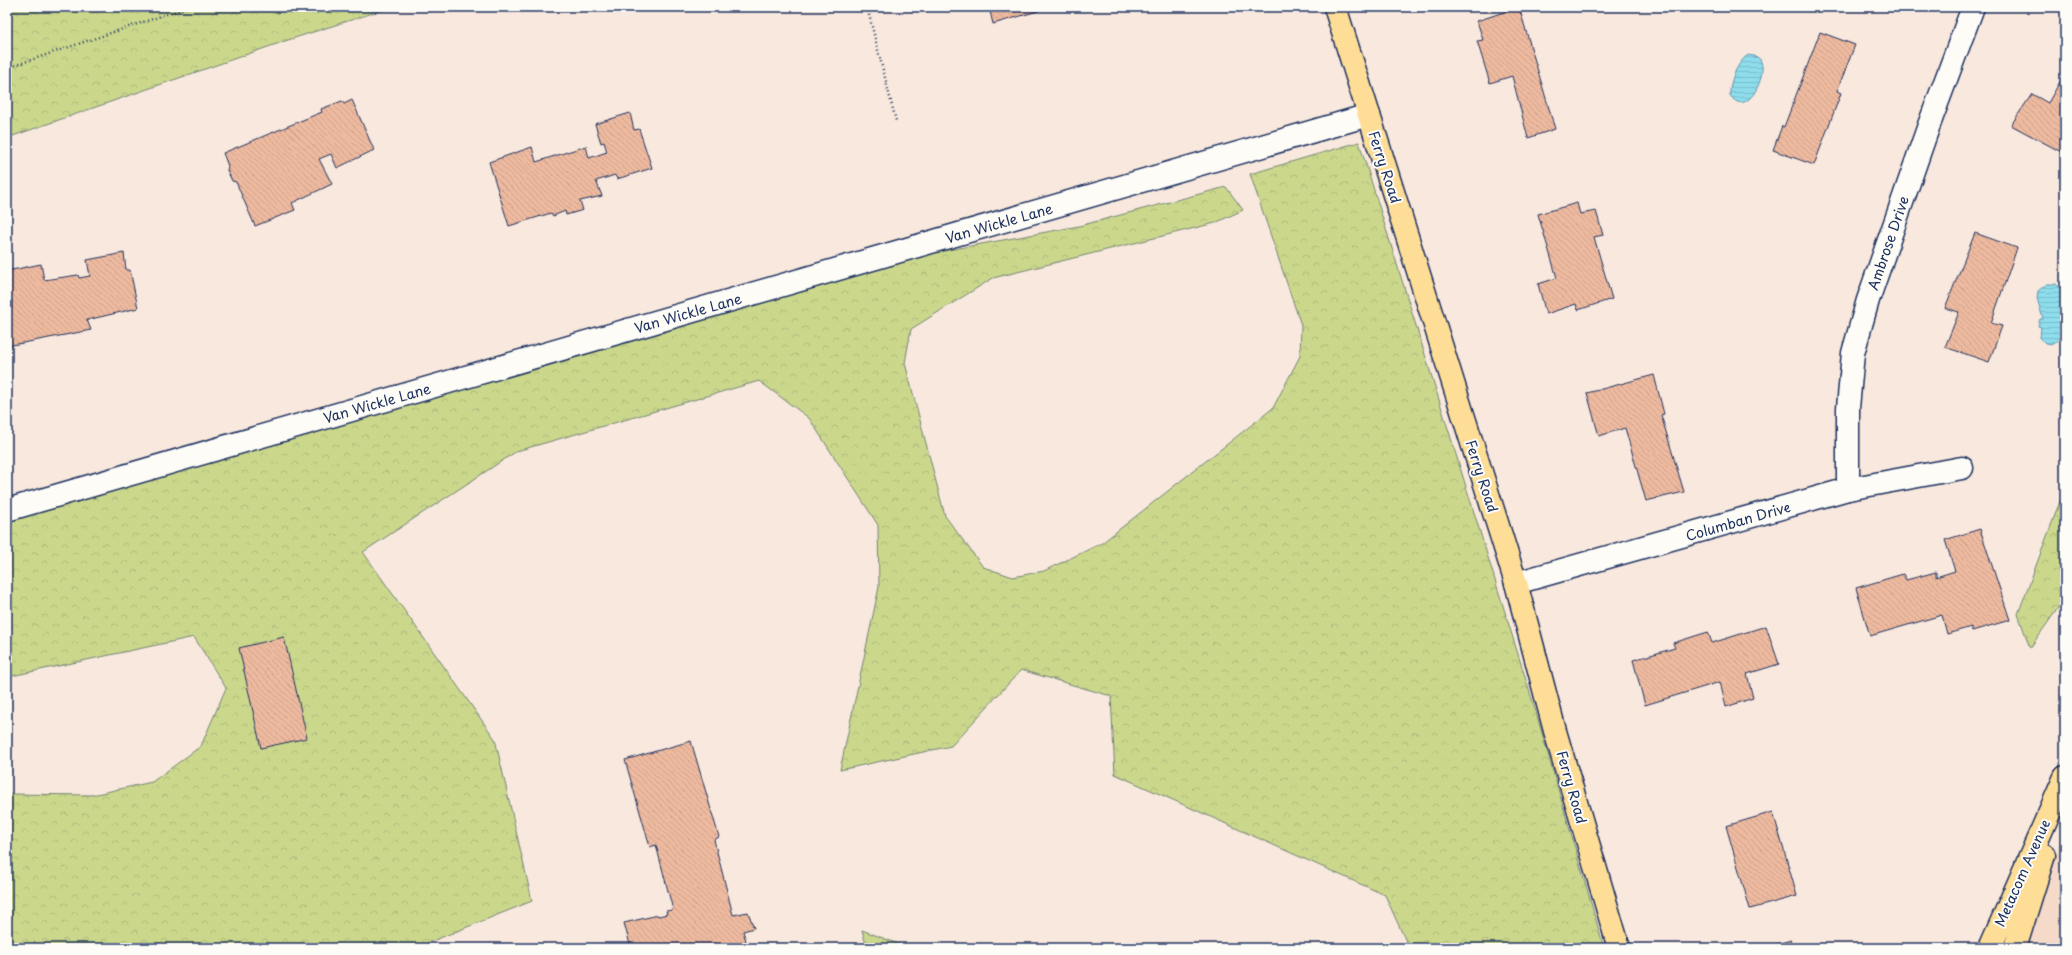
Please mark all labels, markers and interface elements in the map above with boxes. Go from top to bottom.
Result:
street label: Ferry Road [1363,128,1407,206]
street label: Ambrose Drive [1862,193,1914,293]
street label: Van Wickle Lane [943,198,1055,248]
street label: Van Wickle Lane [632,288,744,338]
street label: Van Wickle Lane [321,378,433,428]
street label: Ferry Road [1460,437,1504,515]
street label: Columban Drive [1683,496,1793,546]
street label: Ferry Road [1552,748,1592,826]
street label: Metacom Avenue [1989,816,2055,930]

